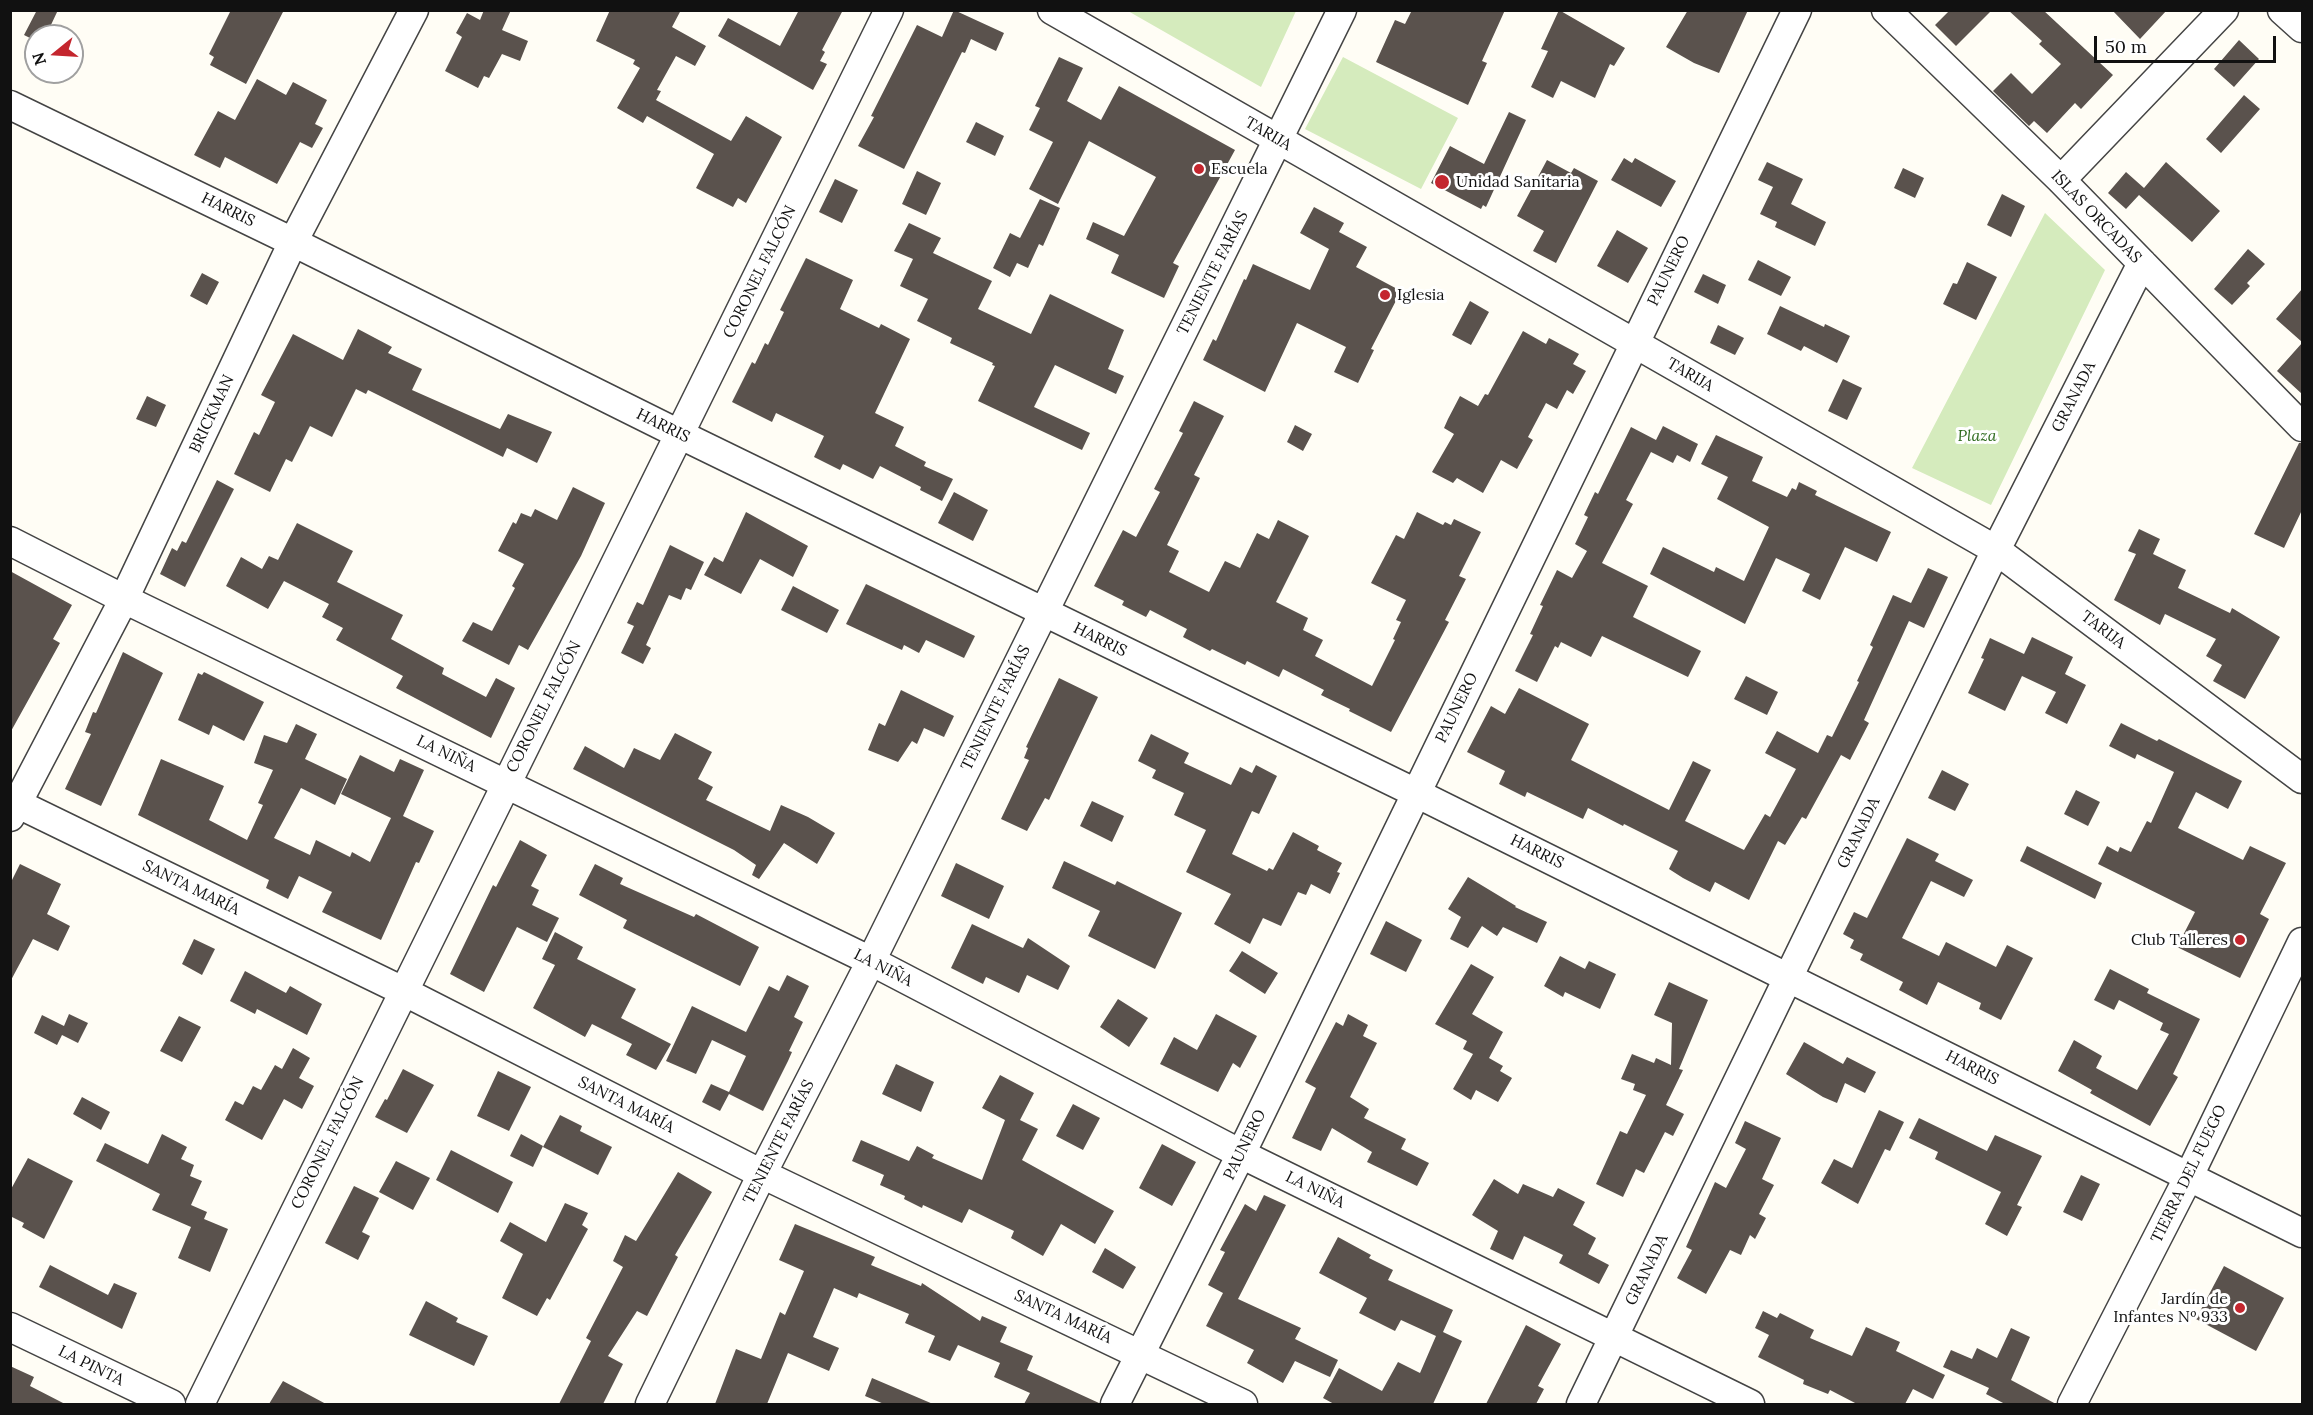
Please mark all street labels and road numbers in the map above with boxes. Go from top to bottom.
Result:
street label: TARIJA [1241,113,1295,155]
street label: ISLAS ORCADAS [2047,167,2145,267]
street label: HARRIS [198,189,258,231]
street label: CORONEL FALCÓN [720,203,800,341]
street label: TENIENTE FARÍAS [1173,208,1253,338]
street label: PAUNERO [1644,233,1694,309]
street label: TARIJA [1663,354,1717,396]
street label: GRANADA [2048,358,2100,436]
street label: BRICKMAN [186,372,238,456]
street label: HARRIS [633,405,693,447]
street label: TARIJA [2077,607,2129,653]
street label: HARRIS [1070,619,1130,661]
street label: CORONEL FALCÓN [503,638,585,776]
street label: TENIENTE FARÍAS [957,642,1035,774]
street label: PAUNERO [1432,670,1482,746]
street label: LA NIÑA [413,731,479,777]
street label: GRANADA [1834,794,1884,872]
street label: HARRIS [1507,831,1567,873]
street label: SANTA MARÍA [139,856,243,920]
street label: LA NIÑA [850,945,916,991]
street label: HARRIS [1942,1047,2002,1089]
street label: SANTA MARÍA [575,1073,677,1137]
street label: CORONEL FALCÓN [288,1074,368,1212]
street label: TENIENTE FARÍAS [739,1077,819,1207]
street label: TIERRA DEL FUEGO [2147,1102,2231,1246]
street label: PAUNERO [1220,1107,1270,1183]
street label: LA NIÑA [1282,1167,1348,1213]
street label: GRANADA [1622,1231,1672,1309]
street label: SANTA MARÍA [1011,1286,1115,1348]
street label: LA PINTA [55,1342,127,1390]

